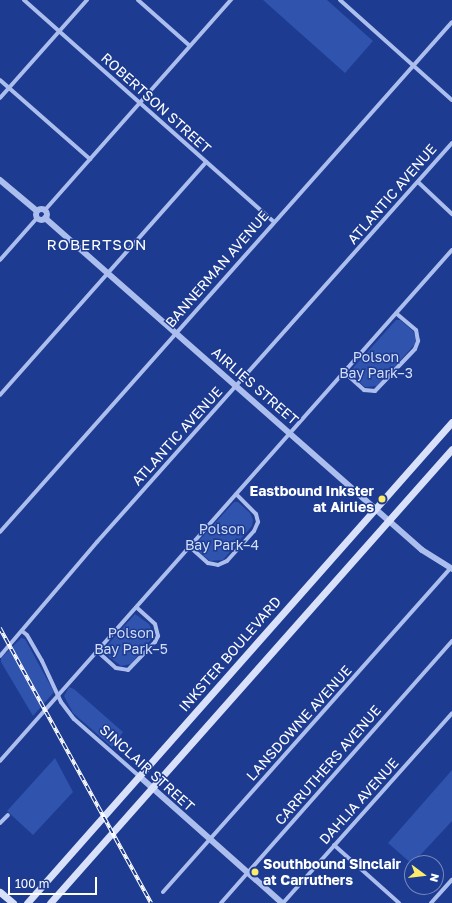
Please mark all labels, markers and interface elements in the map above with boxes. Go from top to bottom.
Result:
street label: ROBERTSON STREET [98,49,214,157]
street label: ATLANTIC AVENUE [344,141,440,247]
street label: BANNERMAN AVENUE [162,207,272,331]
district label: ROBERTSON [47,236,147,254]
street label: AIRLIES STREET [208,344,302,428]
park label: Polson Bay Park–3 [339,349,413,382]
street label: ATLANTIC AVENUE [128,383,226,489]
place label: Eastbound Inkster at Airlies [249,483,374,516]
marker: Eastbound Inkster at Airlies [377,494,387,504]
park label: Polson Bay Park–4 [185,521,259,554]
street label: INKSTER BOULEVARD [175,593,285,715]
park label: Polson Bay Park–5 [94,625,168,658]
street label: LANSDOWNE AVENUE [243,662,355,784]
street label: CARRUTHERS AVENUE [271,702,385,828]
street label: SINCLAIR STREET [96,721,198,815]
street label: DAHLIA AVENUE [316,754,402,848]
north arrow [404,855,444,895]
place label: Southbound Sinclair at Carruthers [263,856,401,888]
marker: Southbound Sinclair at Carruthers [250,867,260,877]
scale bar [10,869,99,895]
text: N [428,872,442,884]
text: 100 m [15,876,49,891]

